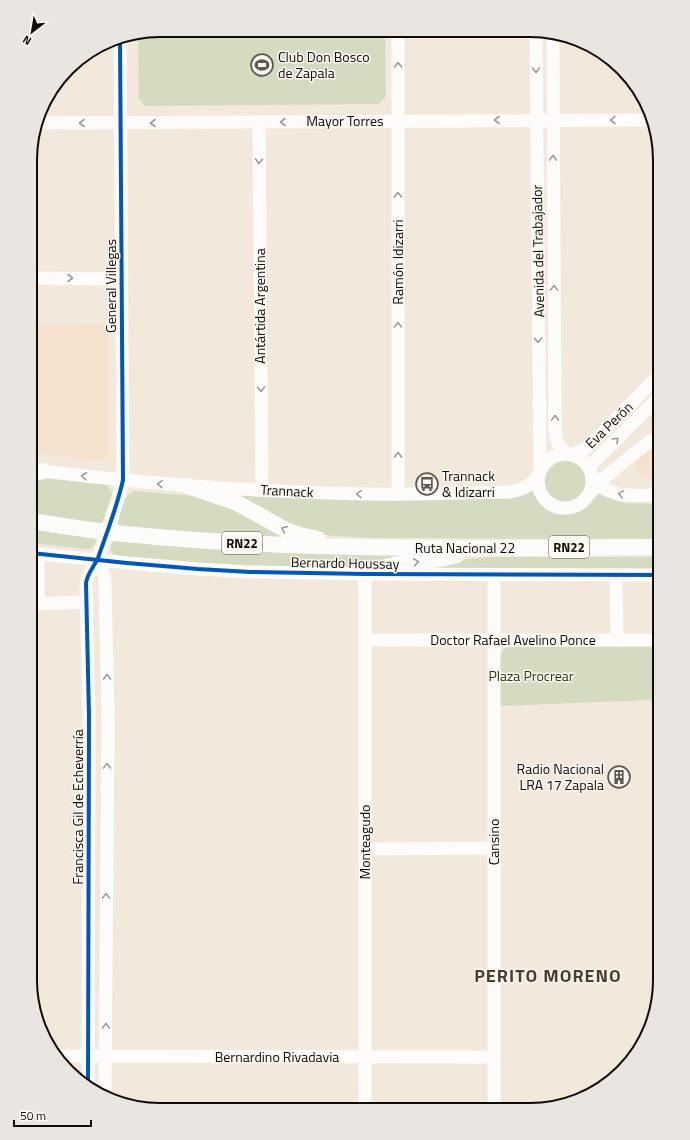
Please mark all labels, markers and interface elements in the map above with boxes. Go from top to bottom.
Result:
north arrow [12,12,52,52]
text: N [19,32,34,49]
place label: Club Don Bosco de Zapala [278,46,370,83]
sports icon: Club Don Bosco de Zapala [249,52,275,78]
one-way arrow [394,62,402,68]
one-way arrow [532,67,540,73]
street label: Mayor Torres [306,110,384,131]
one-way arrow [494,116,500,124]
one-way arrow [610,116,616,124]
one-way arrow [280,118,286,126]
one-way arrow [79,119,85,127]
one-way arrow [150,119,156,127]
one-way arrow [549,155,557,161]
one-way arrow [255,158,263,164]
street label: Avenida del Trabajador [526,184,549,318]
one-way arrow [394,192,402,198]
street label: Ramón Idizarri [387,219,408,305]
street label: General Villegas [100,239,121,333]
street label: Antártida Argentina [249,248,270,364]
one-way arrow [67,274,73,282]
one-way arrow [550,285,558,291]
one-way arrow [394,322,402,328]
one-way arrow [534,337,543,343]
one-way arrow [257,386,265,392]
street label: Eva Perón [580,397,637,453]
one-way arrow [551,415,559,421]
one-way arrow [612,437,619,445]
one-way arrow [394,452,402,458]
place label: Trannack & Idizarri [442,465,495,502]
bus stop icon: Trannack & Idizarri [414,471,440,497]
one-way arrow [81,472,87,481]
street label: Trannack [260,479,314,502]
one-way arrow [157,480,163,489]
one-way arrow [356,490,362,498]
one-way arrow [618,490,624,499]
one-way arrow [281,525,288,533]
road number: RN22 [222,532,262,554]
road number: RN22 [549,536,589,558]
street label: Ruta Nacional 22 [415,537,515,558]
street label: Bernardo Houssay [291,551,400,574]
one-way arrow [413,558,419,567]
street label: Doctor Rafael Avelino Ponce [430,629,596,650]
park label: Plaza Procrear [488,665,574,686]
one-way arrow [103,674,111,680]
street label: Francisca Gil de Echeverría [67,729,88,885]
place label: Radio Nacional LRA 17 Zapala [517,758,604,795]
one-way arrow [103,763,111,769]
building icon: Radio Nacional LRA 17 Zapala [606,764,632,790]
street label: Monteagudo [354,805,375,879]
street label: Cansino [483,819,504,865]
one-way arrow [102,893,110,899]
district label: PERITO MORENO [474,962,622,989]
one-way arrow [101,1023,110,1029]
street label: Bernardino Rivadavia [215,1046,339,1067]
scale bar [14,1102,91,1128]
text: 50 m [20,1106,46,1125]

